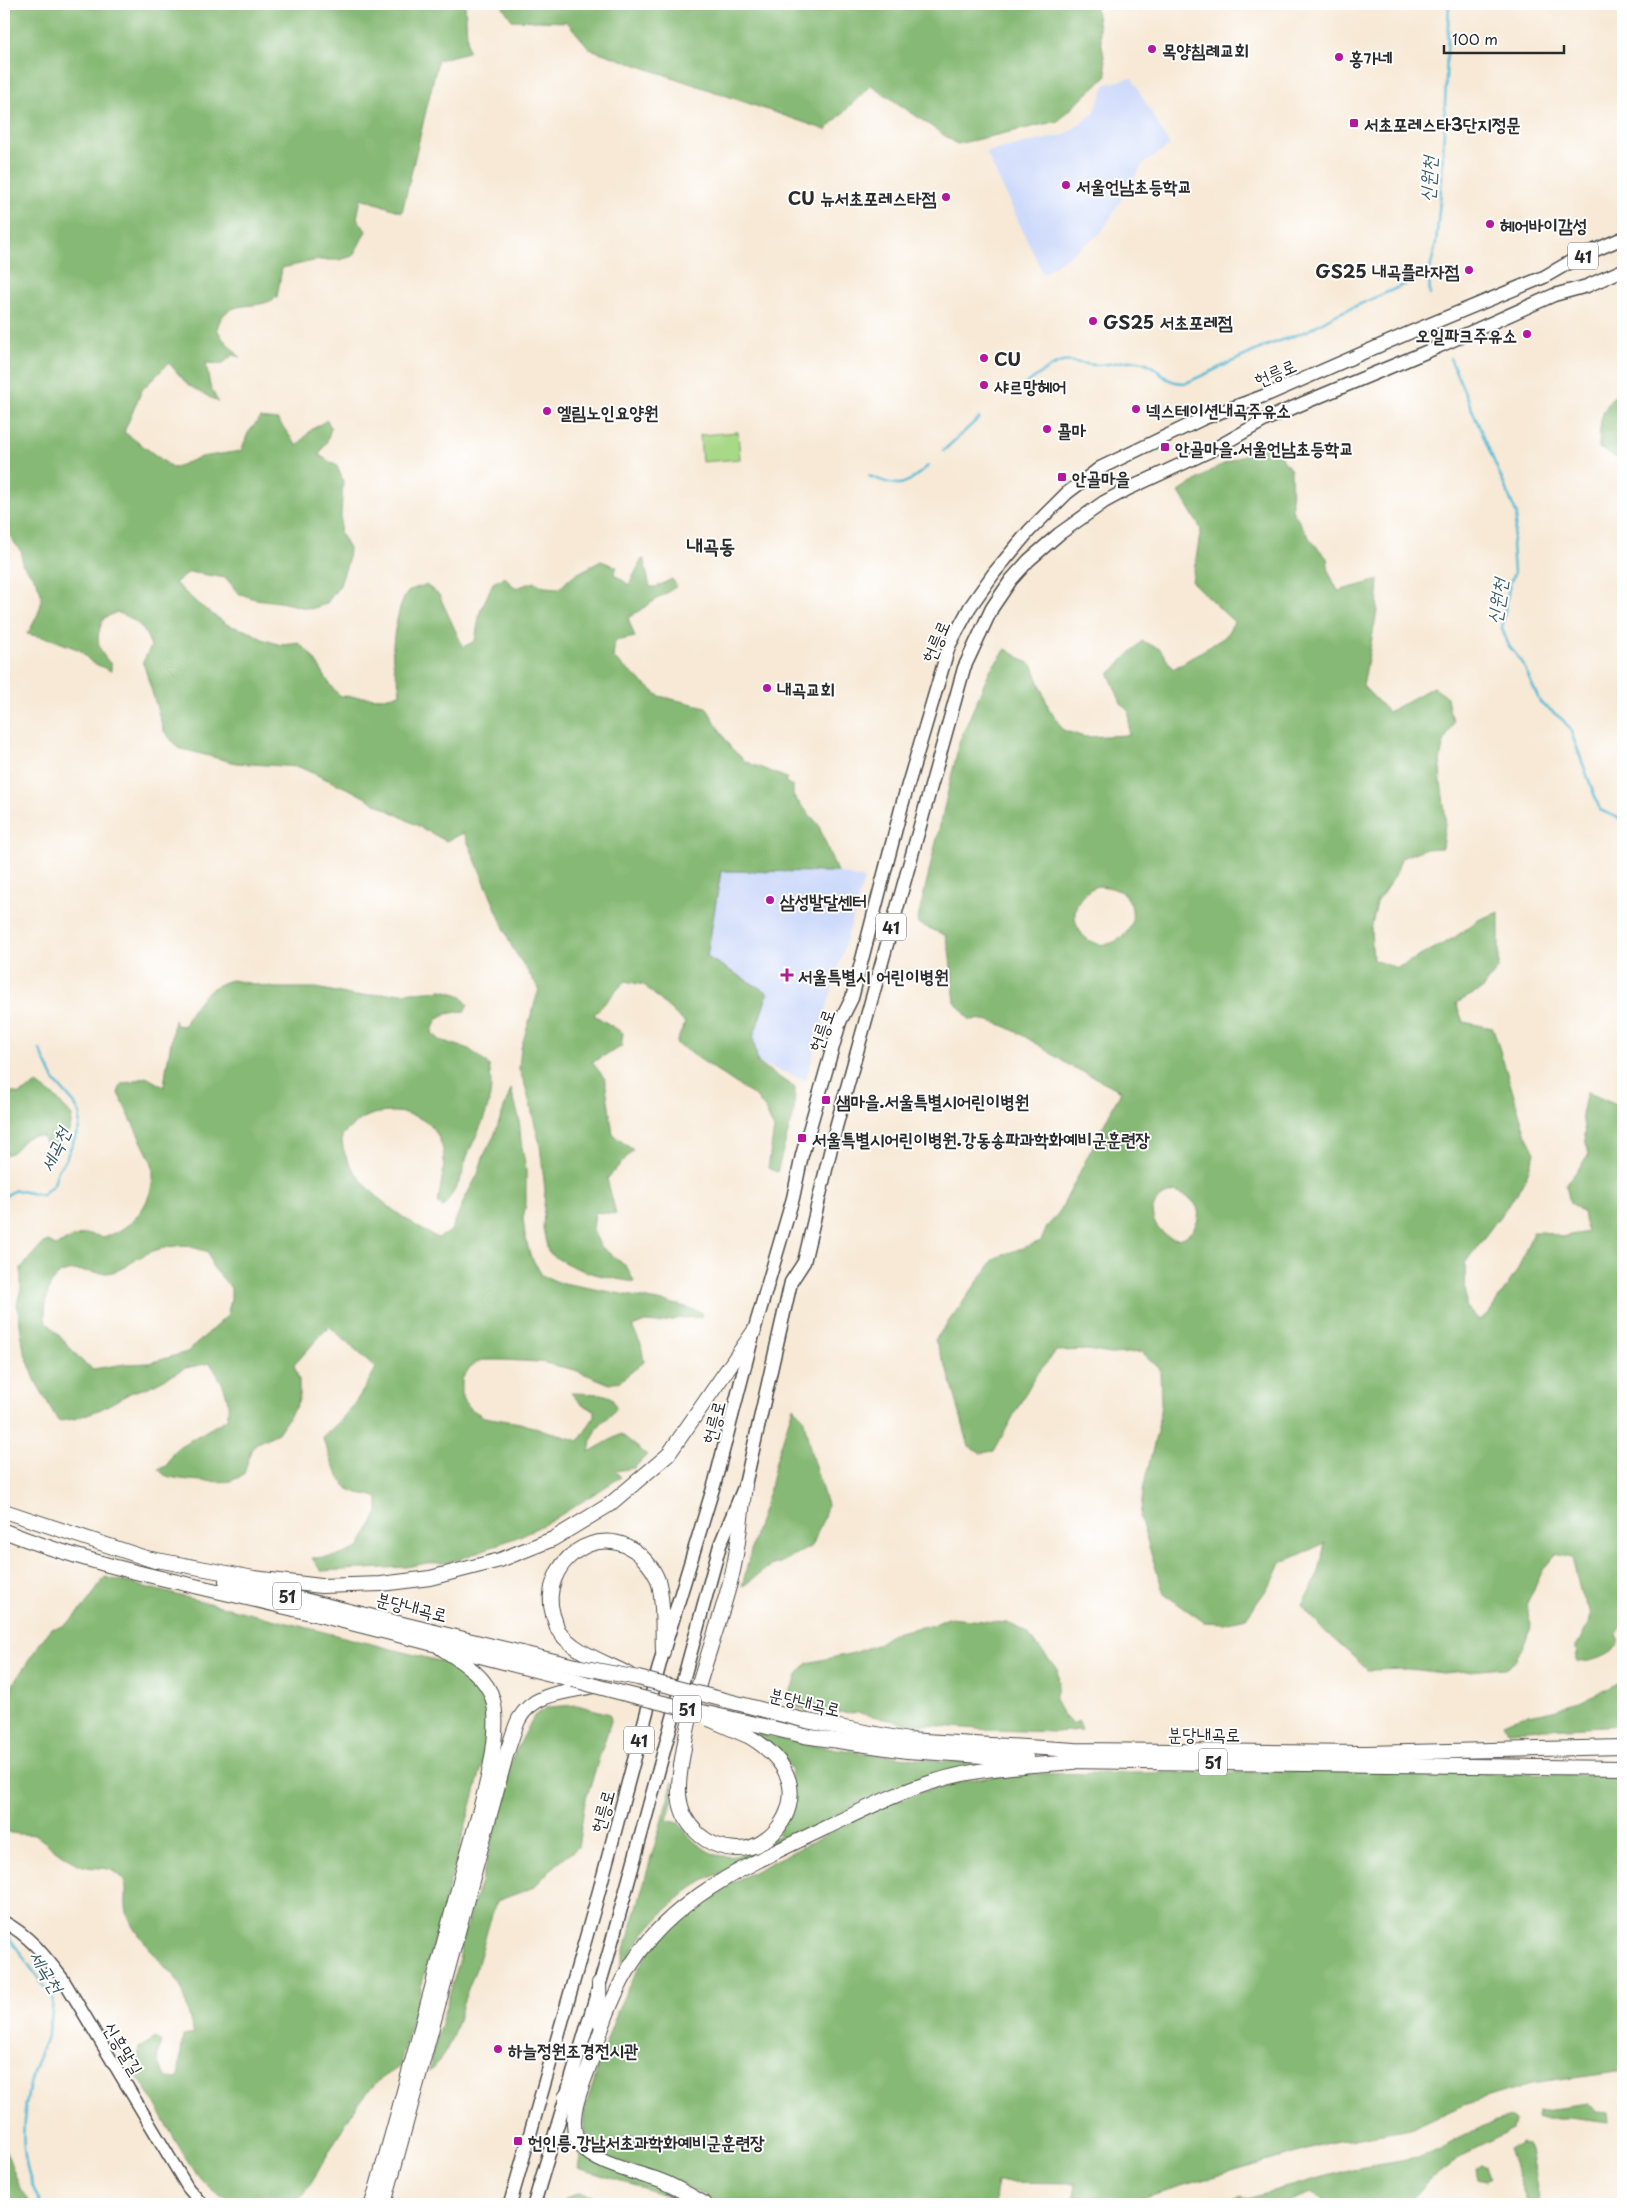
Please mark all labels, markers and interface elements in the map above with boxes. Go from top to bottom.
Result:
scale bar [1444,22,1564,54]
text: 100 m [1452,27,1498,50]
place label: 목양침례교회 [1162,36,1249,63]
marker: 목양침례교회 [1146,43,1158,55]
place label: 홍가네 [1349,44,1392,71]
marker: 홍가네 [1333,51,1345,63]
place label: 서초포레스타3단지정문 [1364,110,1521,137]
marker: 서초포레스타3단지정문 [1348,117,1360,129]
water label: 신원천 [1411,153,1443,203]
place label: 서울언남초등학교 [1076,172,1192,199]
marker: 서울언남초등학교 [1060,179,1072,191]
place label: CU 뉴서초포레스타점 [788,184,937,211]
marker: CU 뉴서초포레스타점 [940,191,952,203]
place label: 헤어바이감성 [1500,211,1587,238]
marker: 헤어바이감성 [1484,218,1496,230]
road number: 41 [1568,242,1598,270]
place label: GS25 내곡플라자점 [1315,257,1460,284]
marker: GS25 내곡플라자점 [1463,264,1475,276]
place label: GS25 서초포레점 [1103,308,1233,335]
marker: GS25 서초포레점 [1087,315,1099,327]
place label: 오일파크주유소 [1416,321,1517,348]
marker: 오일파크주유소 [1521,328,1533,340]
place label: CU [994,345,1021,372]
street label: 헌릉로 [1250,351,1300,393]
marker: CU [978,352,990,364]
place label: 샤르망헤어 [994,372,1066,399]
marker: 샤르망헤어 [978,379,990,391]
place label: 넥스테이션내곡주유소 [1146,396,1291,423]
place label: 엘림노인요양원 [557,398,658,425]
marker: 넥스테이션내곡주유소 [1130,403,1142,415]
marker: 엘림노인요양원 [541,405,553,417]
place label: 콜마 [1057,416,1086,443]
marker: 콜마 [1041,423,1053,435]
place label: 안골마을.서울언남초등학교 [1175,434,1354,461]
marker: 안골마을.서울언남초등학교 [1159,441,1171,453]
place label: 안골마을 [1072,464,1130,491]
marker: 안골마을 [1056,471,1068,483]
district label: 내곡동 [687,530,735,560]
water label: 신원천 [1479,574,1514,626]
street label: 헌릉로 [914,616,956,666]
place label: 내곡교회 [777,675,835,702]
marker: 내곡교회 [761,682,773,694]
place label: 삼성발달센터 [780,887,867,914]
marker: 삼성발달센터 [764,894,776,906]
road number: 41 [876,914,906,940]
place label: 서울특별시 어린이병원 [798,962,949,989]
marker: 서울특별시 어린이병원 [780,968,794,982]
street label: 헌릉로 [801,1005,841,1055]
place label: 샘마을.서울특별시어린이병원 [835,1087,1029,1114]
marker: 샘마을.서울특별시어린이병원 [820,1094,832,1106]
water label: 세곡천 [32,1121,77,1176]
place label: 서울특별시어린이병원.강동송파과학화예비군훈련장 [812,1125,1151,1152]
marker: 서울특별시어린이병원.강동송파과학화예비군훈련장 [796,1132,808,1144]
street label: 헌릉로 [695,1398,731,1446]
road number: 51 [273,1582,301,1610]
street label: 분당내곡로 [374,1584,450,1628]
street label: 분당내곡로 [767,1680,843,1722]
road number: 51 [673,1696,701,1722]
street label: 분당내곡로 [1168,1720,1240,1747]
road number: 41 [624,1726,654,1754]
road number: 51 [1199,1748,1227,1775]
street label: 헌릉로 [583,1787,621,1835]
water label: 세곡천 [23,1944,72,1999]
street label: 신흥말길 [98,2016,151,2080]
place label: 하늘정원조경전시관 [508,2036,639,2063]
marker: 하늘정원조경전시관 [492,2043,504,2055]
place label: 헌인릉.강남서초과학화예비군훈련장 [528,2128,765,2155]
marker: 헌인릉.강남서초과학화예비군훈련장 [512,2135,524,2147]

